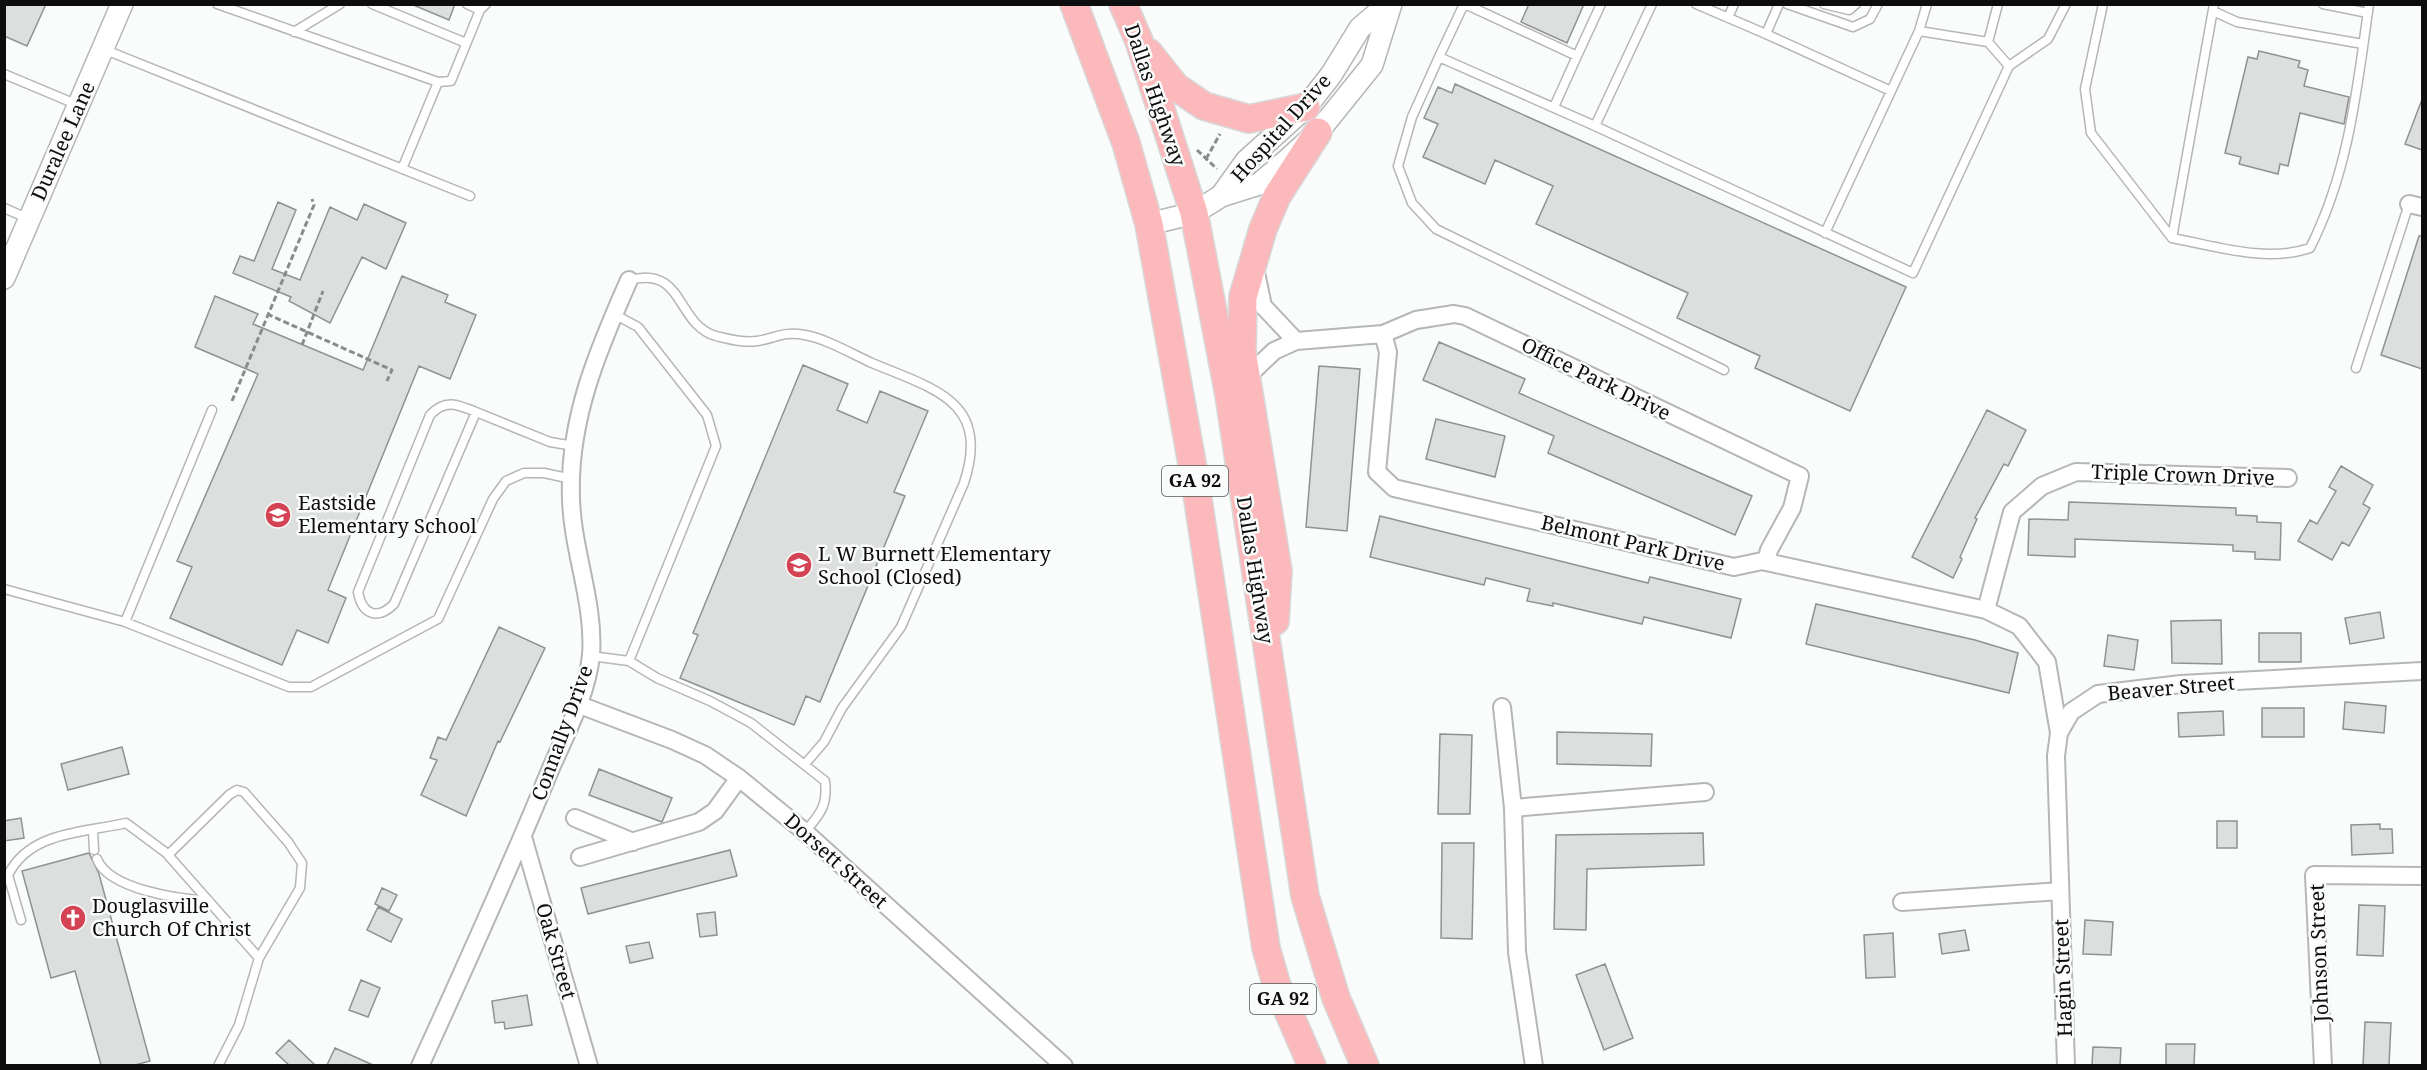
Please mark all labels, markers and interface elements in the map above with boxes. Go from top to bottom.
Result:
street label: Dallas Highway [1118,20,1193,170]
street label: Hospital Drive [1225,68,1337,188]
street label: Duralee Lane [24,77,101,205]
street label: Office Park Drive [1517,331,1675,426]
street label: Triple Crown Drive [2091,458,2275,491]
road number: GA 92 [1162,466,1228,496]
place label: Eastside Elementary School [298,489,477,539]
street label: Dallas Highway [1231,494,1281,646]
school or university icon: Eastside Elementary School [263,500,293,530]
street label: Belmont Park Drive [1539,508,1728,577]
place label: L W Burnett Elementary School (Closed) [818,540,1051,590]
school or university icon: L W Burnett Elementary School (Closed) [784,550,814,580]
street label: Connally Drive [524,661,599,804]
street label: Beaver Street [2106,668,2236,707]
street label: Dorsett Street [779,807,894,914]
street label: Johnson Street [2303,883,2334,1024]
place label: Douglasville Church Of Christ [92,892,251,942]
street label: Oak Street [530,900,583,1002]
church icon: Douglasville Church Of Christ [58,903,88,933]
street label: Hagin Street [2047,918,2078,1038]
road number: GA 92 [1250,984,1316,1014]

